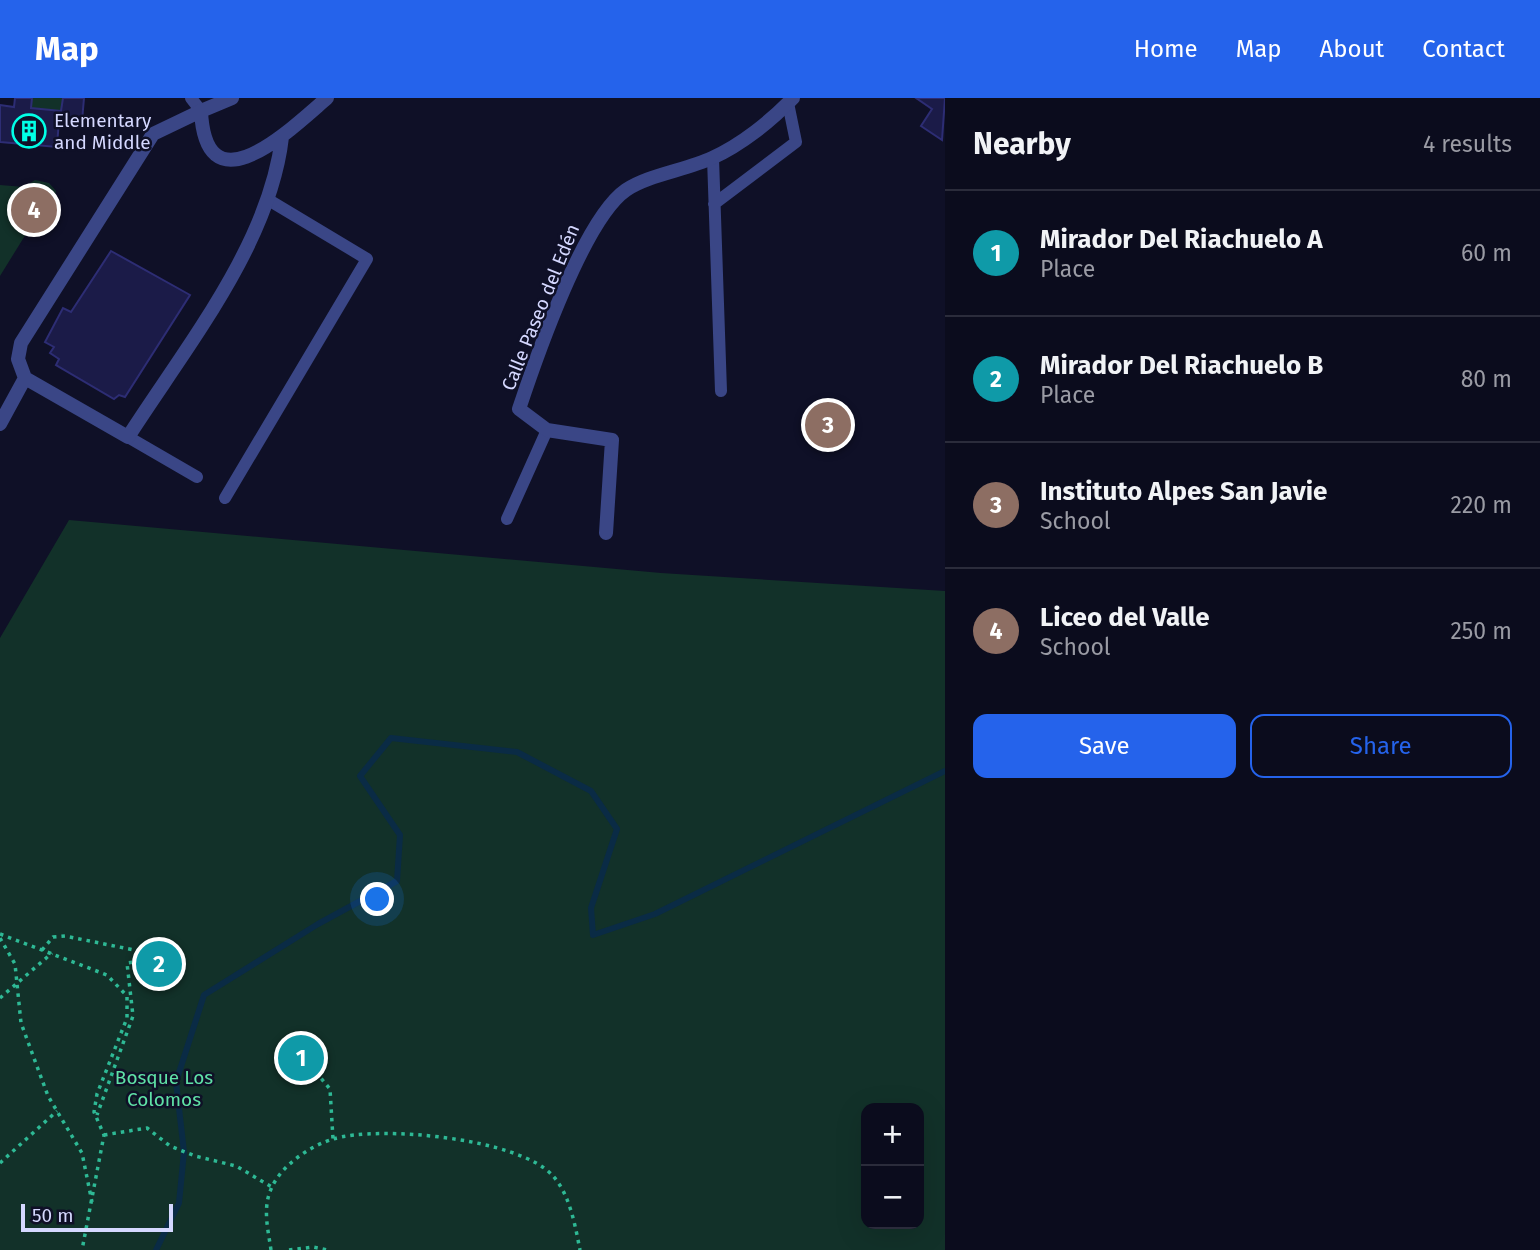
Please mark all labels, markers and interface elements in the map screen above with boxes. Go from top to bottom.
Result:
text: Map [35,29,99,69]
text: Home [1134,35,1198,63]
text: Map [1236,35,1282,63]
text: About [1320,35,1384,63]
text: Contact [1422,35,1505,63]
place label: Elementary and Middle [54,109,152,154]
building icon: Elementary and Middle [10,112,48,150]
text: Nearby [973,126,1071,162]
text: 4 results [1423,130,1512,158]
pin: 4 [11,184,57,236]
street label: Calle Paseo del Edén [497,221,584,394]
text: Mirador Del Riachuelo A [1040,224,1323,255]
text: 1 [991,239,1001,267]
text: 60 m [1461,239,1512,267]
text: Place [1040,255,1095,283]
text: Mirador Del Riachuelo B [1040,350,1323,381]
text: 2 [990,365,1002,393]
text: 80 m [1461,365,1512,393]
text: Place [1040,381,1095,409]
pin: 3 [805,399,851,451]
text: Instituto Alpes San Javie [1040,476,1327,507]
text: 3 [990,491,1002,519]
text: 220 m [1451,491,1512,519]
text: School [1040,507,1111,535]
text: Liceo del Valle [1040,602,1210,633]
text: 4 [990,617,1003,645]
text: 250 m [1450,617,1512,645]
text: School [1040,633,1111,661]
button: Save [973,714,1236,778]
button: Share [1250,714,1512,778]
your location [360,882,394,916]
pin: 2 [136,938,182,990]
pin: 1 [278,1032,324,1084]
park label: Bosque Los Colomos [115,1066,213,1111]
map controls [861,1103,924,1229]
button: + [861,1103,924,1166]
button: − [861,1166,924,1229]
scale bar [21,1201,173,1233]
text: 50 m [32,1204,73,1227]

